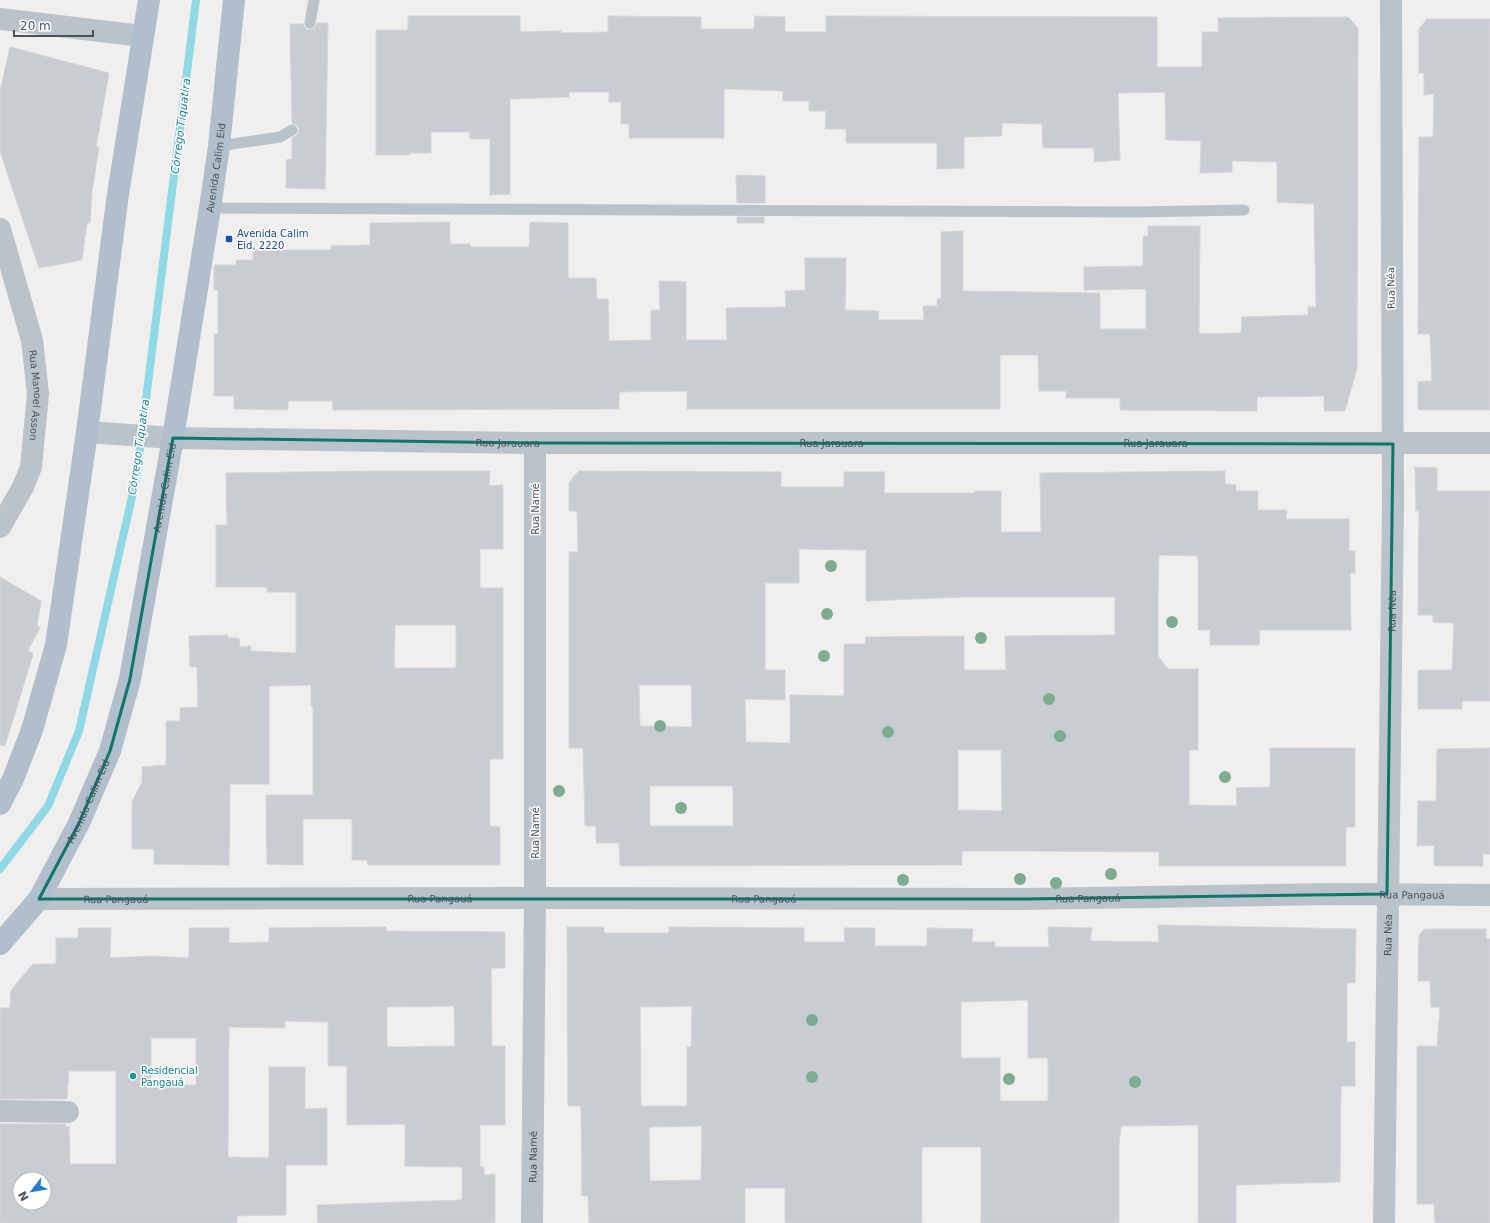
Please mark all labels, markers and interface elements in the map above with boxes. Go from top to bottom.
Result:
scale bar [14,12,93,38]
text: 20 m [20,19,51,33]
water label: Córrego Tiquatira [169,77,193,175]
street label: Avenida Calim Eid [204,122,227,213]
place label: Avenida Calim Eid, 2220 [237,228,309,251]
marker: Avenida Calim Eid, 2220 [224,234,234,244]
street label: Rua Néa [1385,267,1397,309]
street label: Rua Manoel Asson [28,349,44,441]
water label: Córrego Tiquatira [126,398,152,496]
street label: Rua Jarauara [476,437,540,449]
street label: Rua Jarauara [800,438,864,449]
street label: Rua Jarauara [1124,438,1188,449]
street label: Avenida Calim Eid [151,442,177,533]
street label: Rua Namé [530,483,541,535]
street label: Rua Néa [1386,590,1397,632]
street label: Avenida Calim Eid [64,758,111,845]
street label: Rua Namé [530,807,541,859]
street label: Rua Pangauá [1379,889,1445,900]
street label: Rua Pangauá [1055,892,1121,904]
street label: Rua Pangauá [83,893,149,904]
street label: Rua Pangauá [407,893,473,904]
street label: Rua Pangauá [731,893,797,904]
street label: Rua Néa [1382,914,1393,956]
place label: Residencial Pangauá [141,1065,198,1088]
marker: Residencial Pangauá [128,1071,138,1081]
street label: Rua Namé [527,1131,538,1183]
north arrow [12,1171,52,1211]
text: N [16,1189,32,1203]

